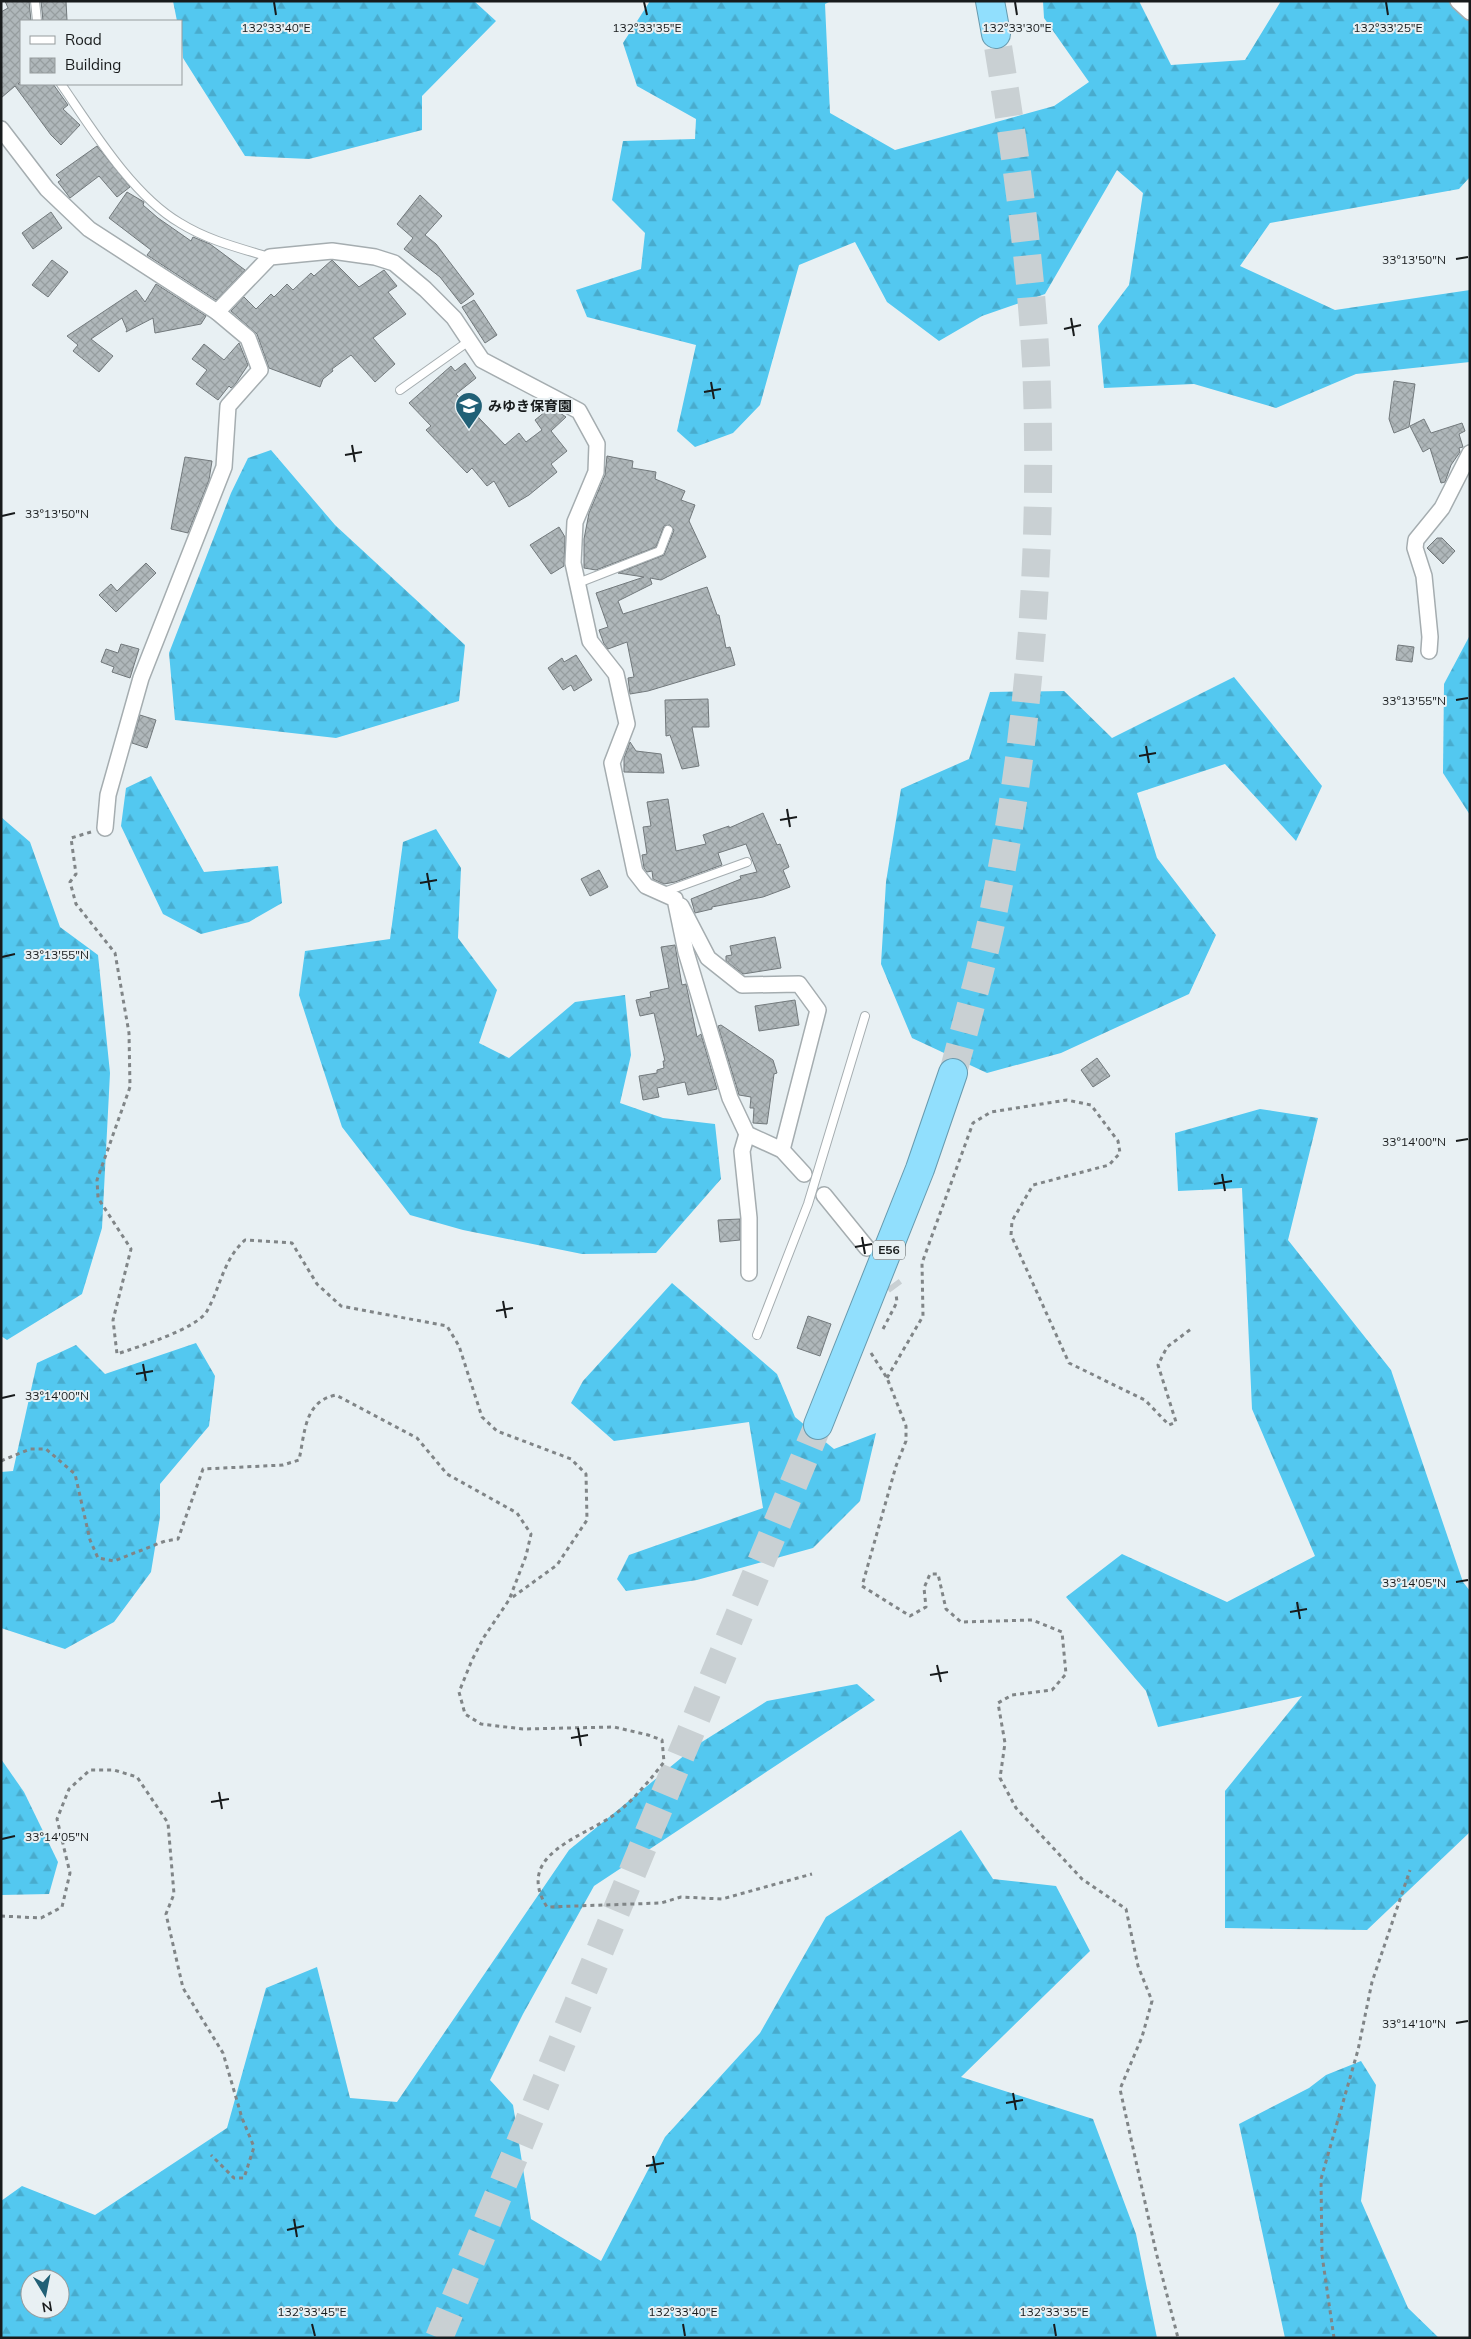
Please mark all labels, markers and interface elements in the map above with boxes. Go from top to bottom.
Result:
legend [20,20,182,85]
text: 132°33'40"E [241,20,311,35]
text: 132°33'35"E [612,20,682,35]
text: 132°33'30"E [982,20,1052,35]
text: 132°33'25"E [1353,20,1423,35]
text: Road [65,30,102,49]
text: Building [65,55,121,74]
text: 33°13'50"N [1382,252,1446,267]
school or university icon: みゆき保育園 [454,391,484,430]
place label: みゆき保育園 [488,397,572,415]
text: 33°13'50"N [25,506,89,521]
text: 33°13'55"N [1382,693,1446,708]
text: 33°13'55"N [25,947,89,962]
text: 33°14'00"N [1382,1134,1446,1149]
road number: E56 [873,1240,905,1260]
text: 33°14'00"N [25,1388,89,1403]
text: 33°14'05"N [1382,1575,1446,1590]
text: 33°14'05"N [25,1829,89,1844]
text: 33°14'10"N [1382,2016,1446,2031]
north arrow [20,2269,70,2319]
text: N [40,2297,54,2317]
text: 132°33'45"E [277,2304,347,2319]
text: 132°33'40"E [648,2304,718,2319]
text: 132°33'35"E [1019,2304,1089,2319]

